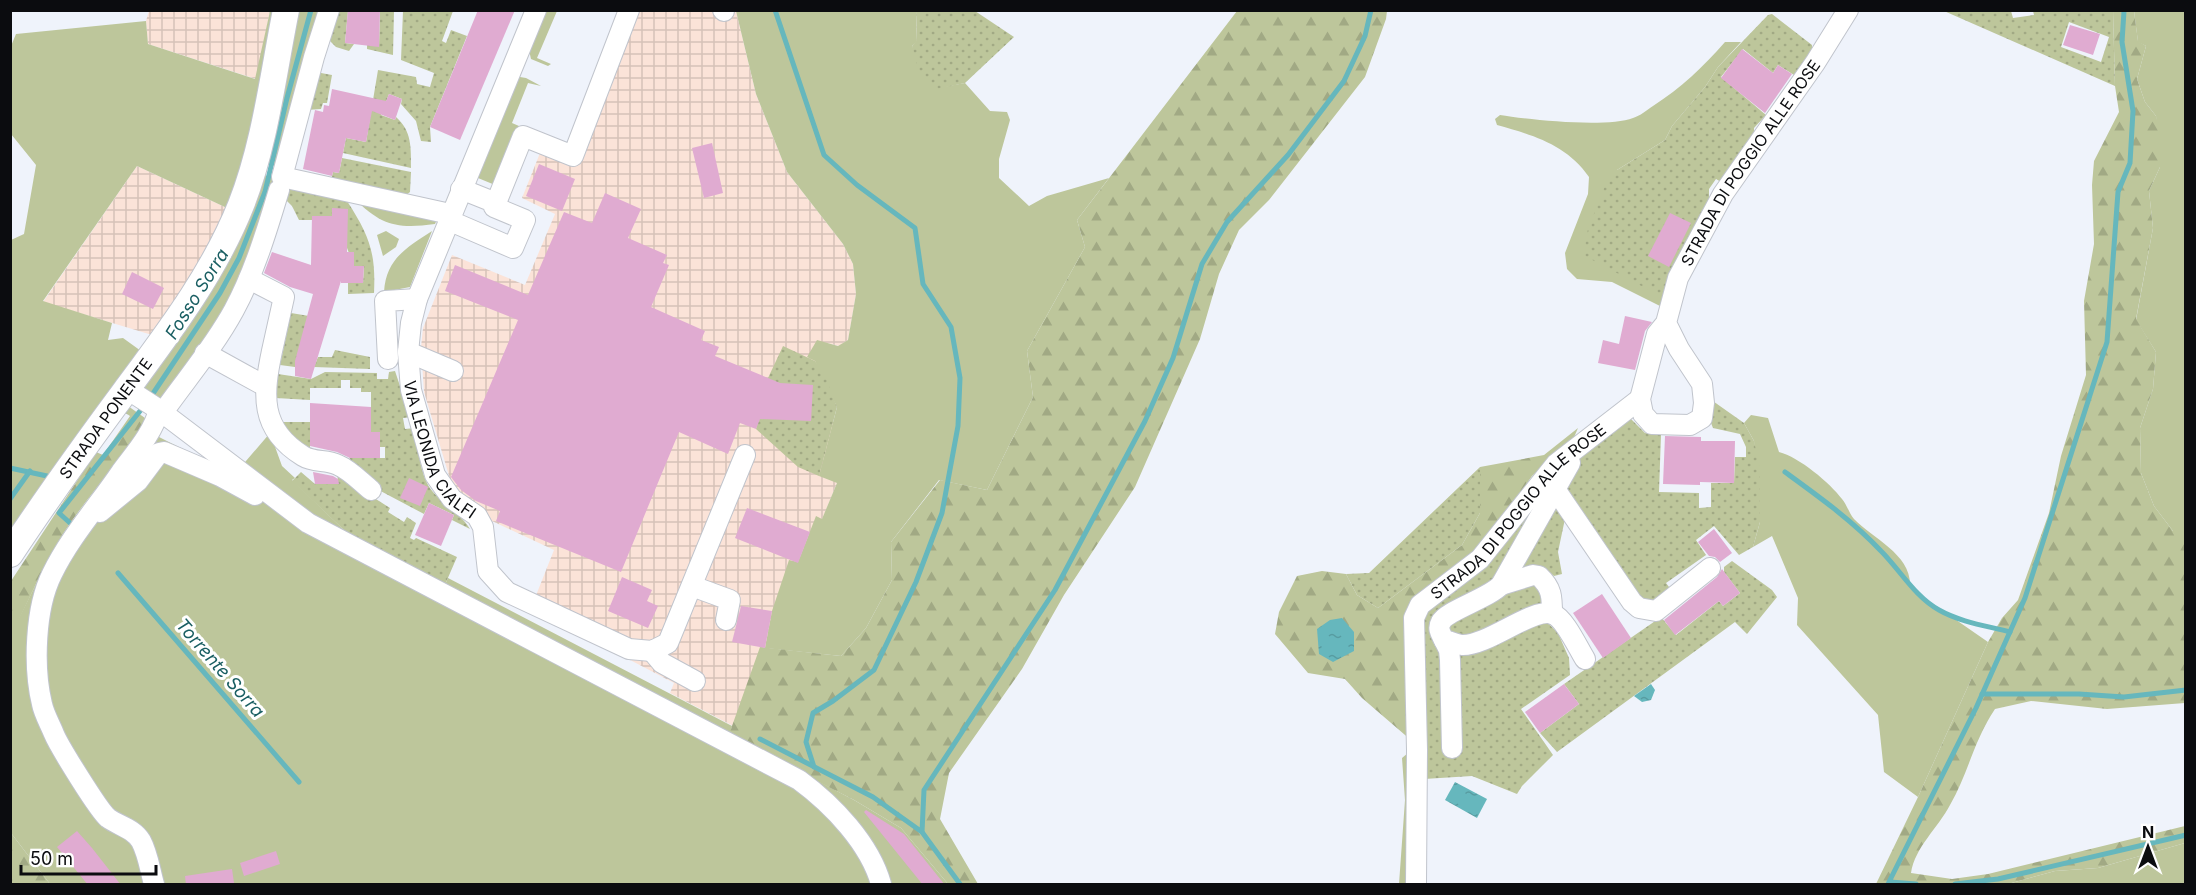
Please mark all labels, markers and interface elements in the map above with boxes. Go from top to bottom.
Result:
street label: STRADA DI POGGIO ALLE ROSE [1676,56,1824,269]
water label: Fosso Sorra [161,245,233,343]
street label: STRADA PONENTE [55,354,156,483]
street label: VIA LEONIDA CIALFI [400,379,480,522]
street label: STRADA DI POGGIO ALLE ROSE [1426,419,1610,603]
water label: Torrente Sorra [172,614,269,721]
north arrow [2118,817,2178,877]
text: N [2142,822,2154,842]
scale bar [21,838,156,876]
text: 50 m [30,848,73,869]

